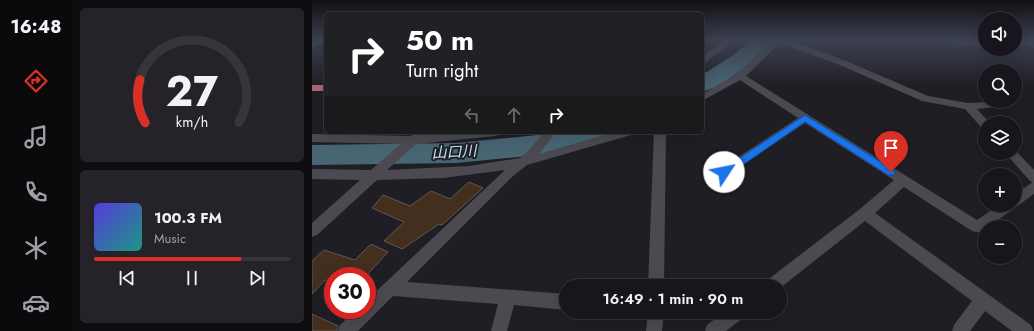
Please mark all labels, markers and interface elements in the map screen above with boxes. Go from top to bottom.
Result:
map controls [978,12,1022,264]
button: sound [978,12,1022,56]
text: 16:48 [11,14,61,40]
text: 50 m [406,20,474,61]
icon: right [340,28,392,80]
text: Turn right [406,58,478,84]
text: 27 [166,61,218,122]
button: search [978,64,1022,108]
icon: directions [22,67,50,95]
icon: left [461,104,483,126]
icon: ahead [503,104,525,126]
icon: right [545,104,567,126]
text: km/h [176,111,208,131]
button: layers [978,116,1022,160]
icon: music [22,123,50,151]
pin [874,131,908,172]
icon: arrive [880,137,902,159]
water label: 山口川 [431,140,479,164]
position arrow [703,151,745,193]
button: + [978,168,1022,212]
icon: phone [22,178,50,206]
text: 100.3 FM [154,207,222,229]
button: − [978,220,1022,264]
text: Music [154,229,186,248]
icon: climate [22,234,50,262]
icon: previous [116,267,138,289]
icon: pause [181,267,203,289]
icon: next [246,267,268,289]
speed limit sign: 30 [324,267,376,319]
text: 16:49 · 1 min · 90 m [603,288,743,310]
icon: car [22,289,50,317]

